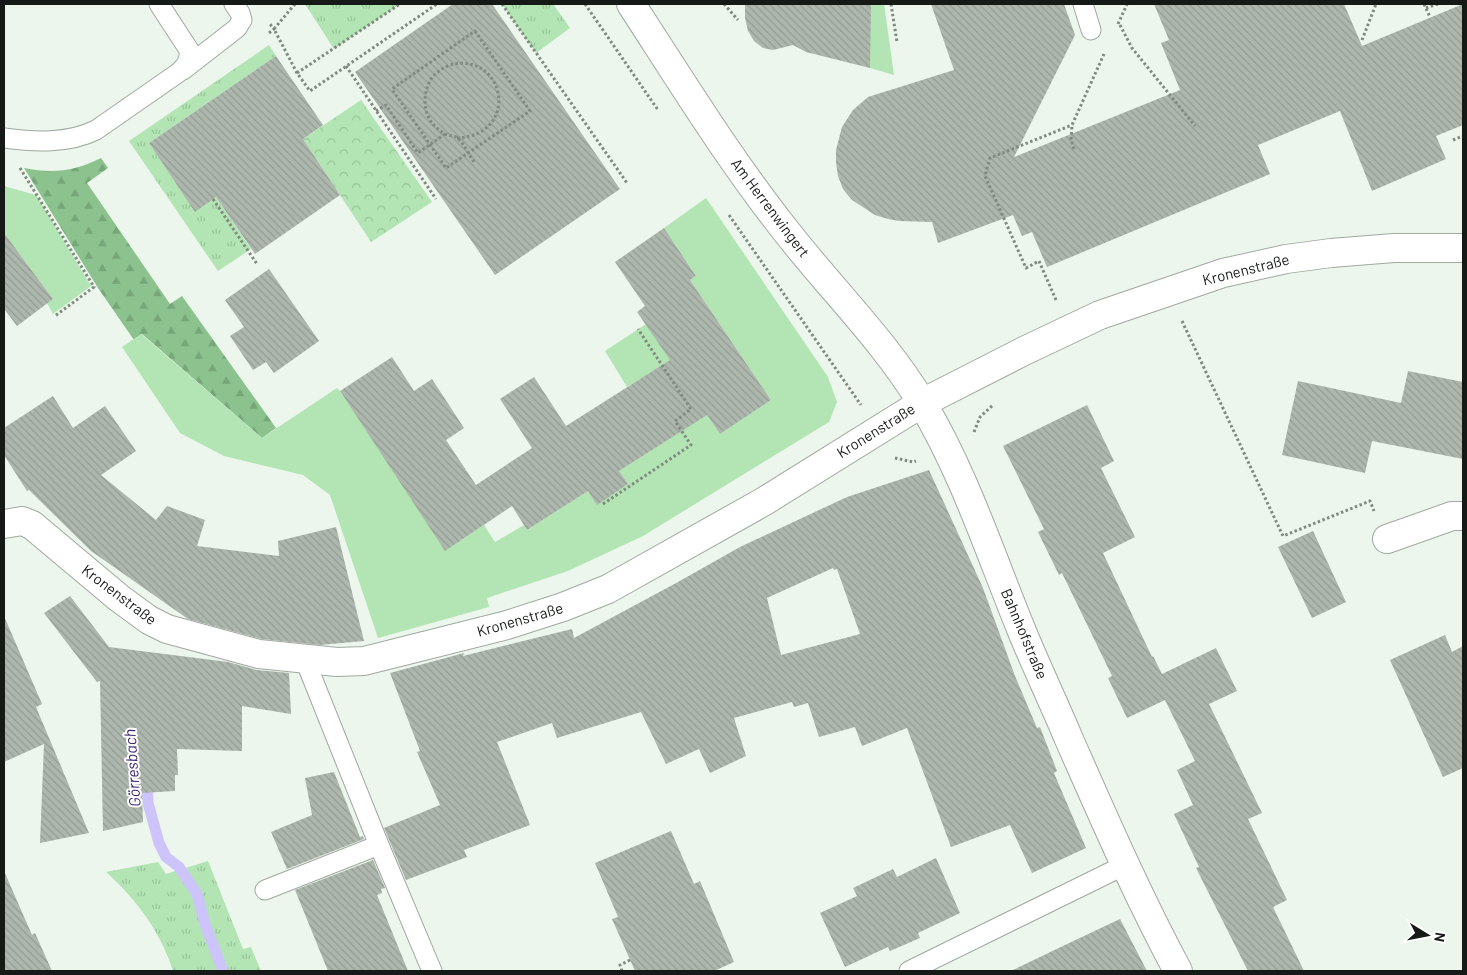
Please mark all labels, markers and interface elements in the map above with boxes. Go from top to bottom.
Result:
street label: Am Herrenwingert [728,154,814,260]
street label: Kronenstraße [1200,250,1291,289]
street label: Kronenstraße [833,399,918,461]
street label: Kronenstraße [79,560,161,628]
street label: Bahnhofstraße [998,586,1052,681]
street label: Kronenstraße [475,598,565,640]
water label: Görresbach [119,728,144,808]
north arrow [1402,910,1452,960]
text: N [1431,931,1449,943]

